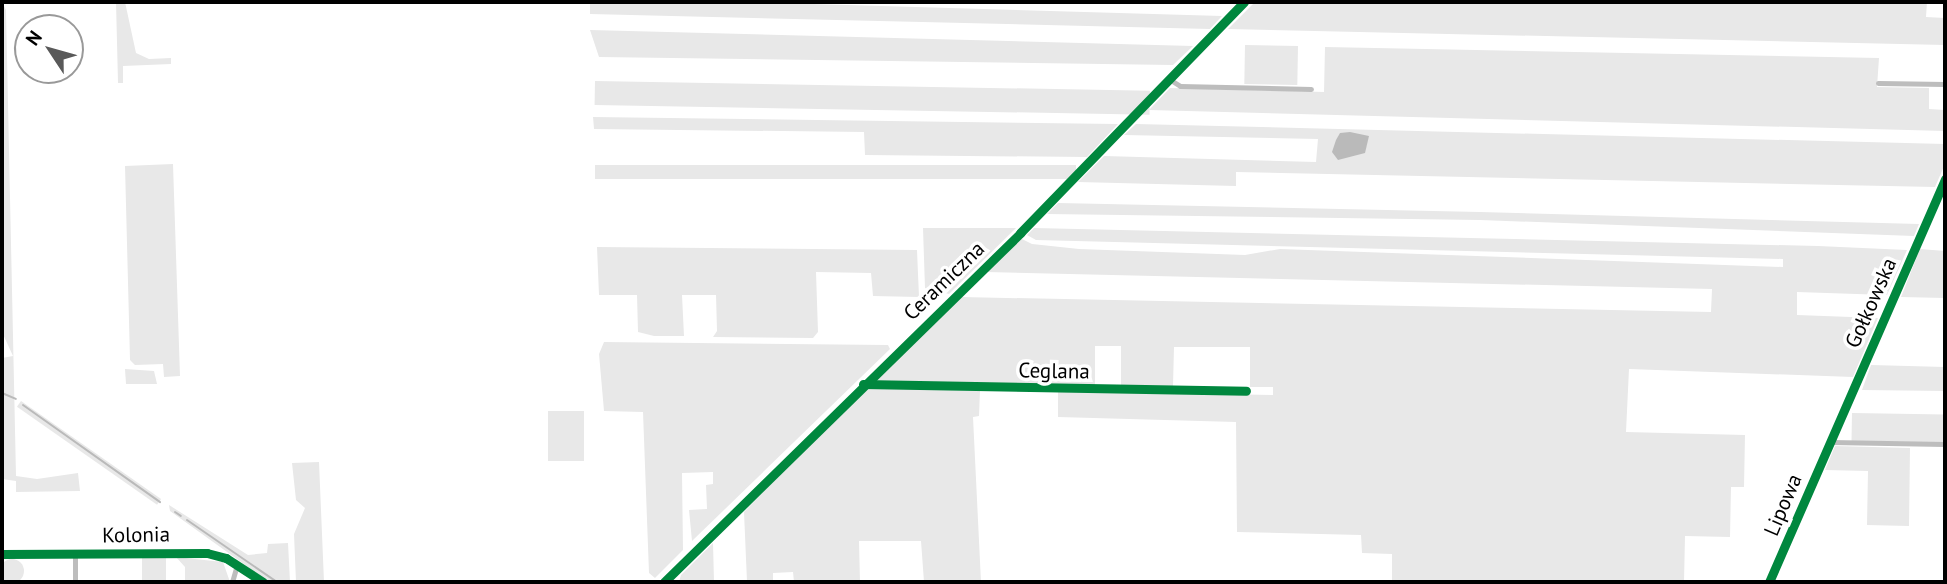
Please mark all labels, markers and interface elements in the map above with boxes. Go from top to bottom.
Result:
north arrow [14,14,84,84]
text: N [20,26,47,50]
street label: Ceramiczna [898,236,990,326]
street label: Gołkowska [1840,254,1902,352]
street label: Ceglana [1018,358,1090,384]
street label: Lipowa [1759,470,1807,540]
street label: Kolonia [102,522,170,548]

